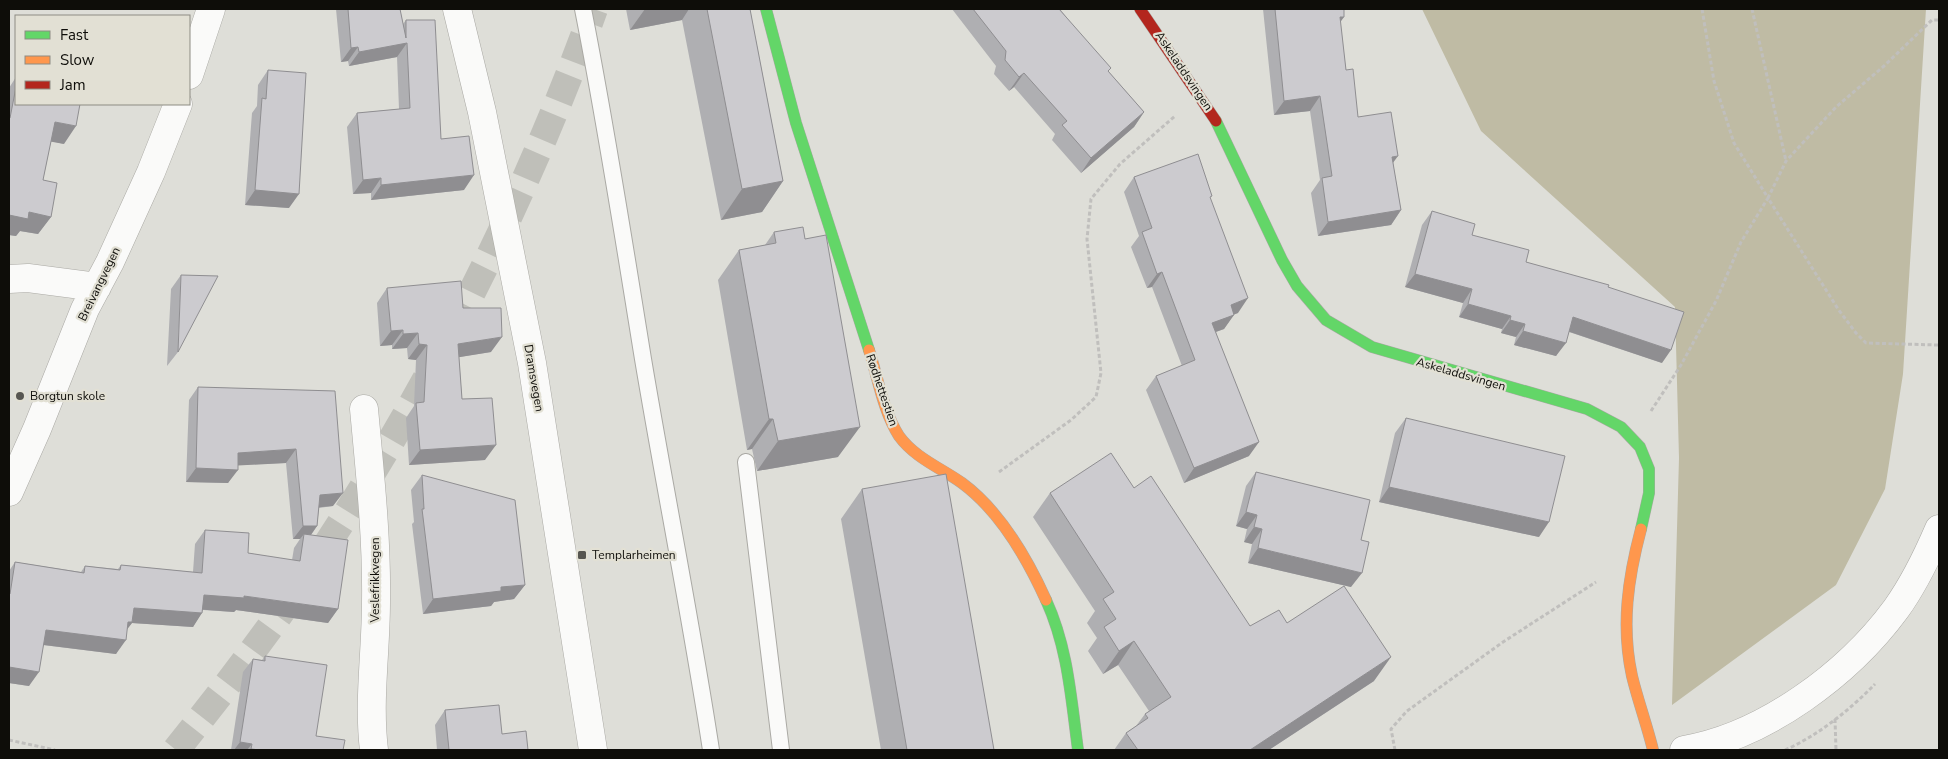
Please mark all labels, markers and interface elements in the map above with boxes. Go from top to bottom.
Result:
legend [15,15,190,105]
text: Fast [60,25,89,45]
street label: Askeladdsvingen [1152,28,1216,114]
text: Slow [60,50,95,70]
text: Jam [59,75,86,95]
street label: Breivangvegen [74,244,124,324]
street label: Dramsvegen [520,343,548,413]
street label: Rødhettestien [862,352,902,428]
street label: Askeladdsvingen [1414,354,1508,394]
place label: Borgtun skole [30,388,105,404]
marker: Borgtun skole [14,390,26,402]
street label: Veslefrikkvegen [367,537,383,624]
place label: Templarheimen [592,547,676,563]
marker: Templarheimen [576,549,588,561]

